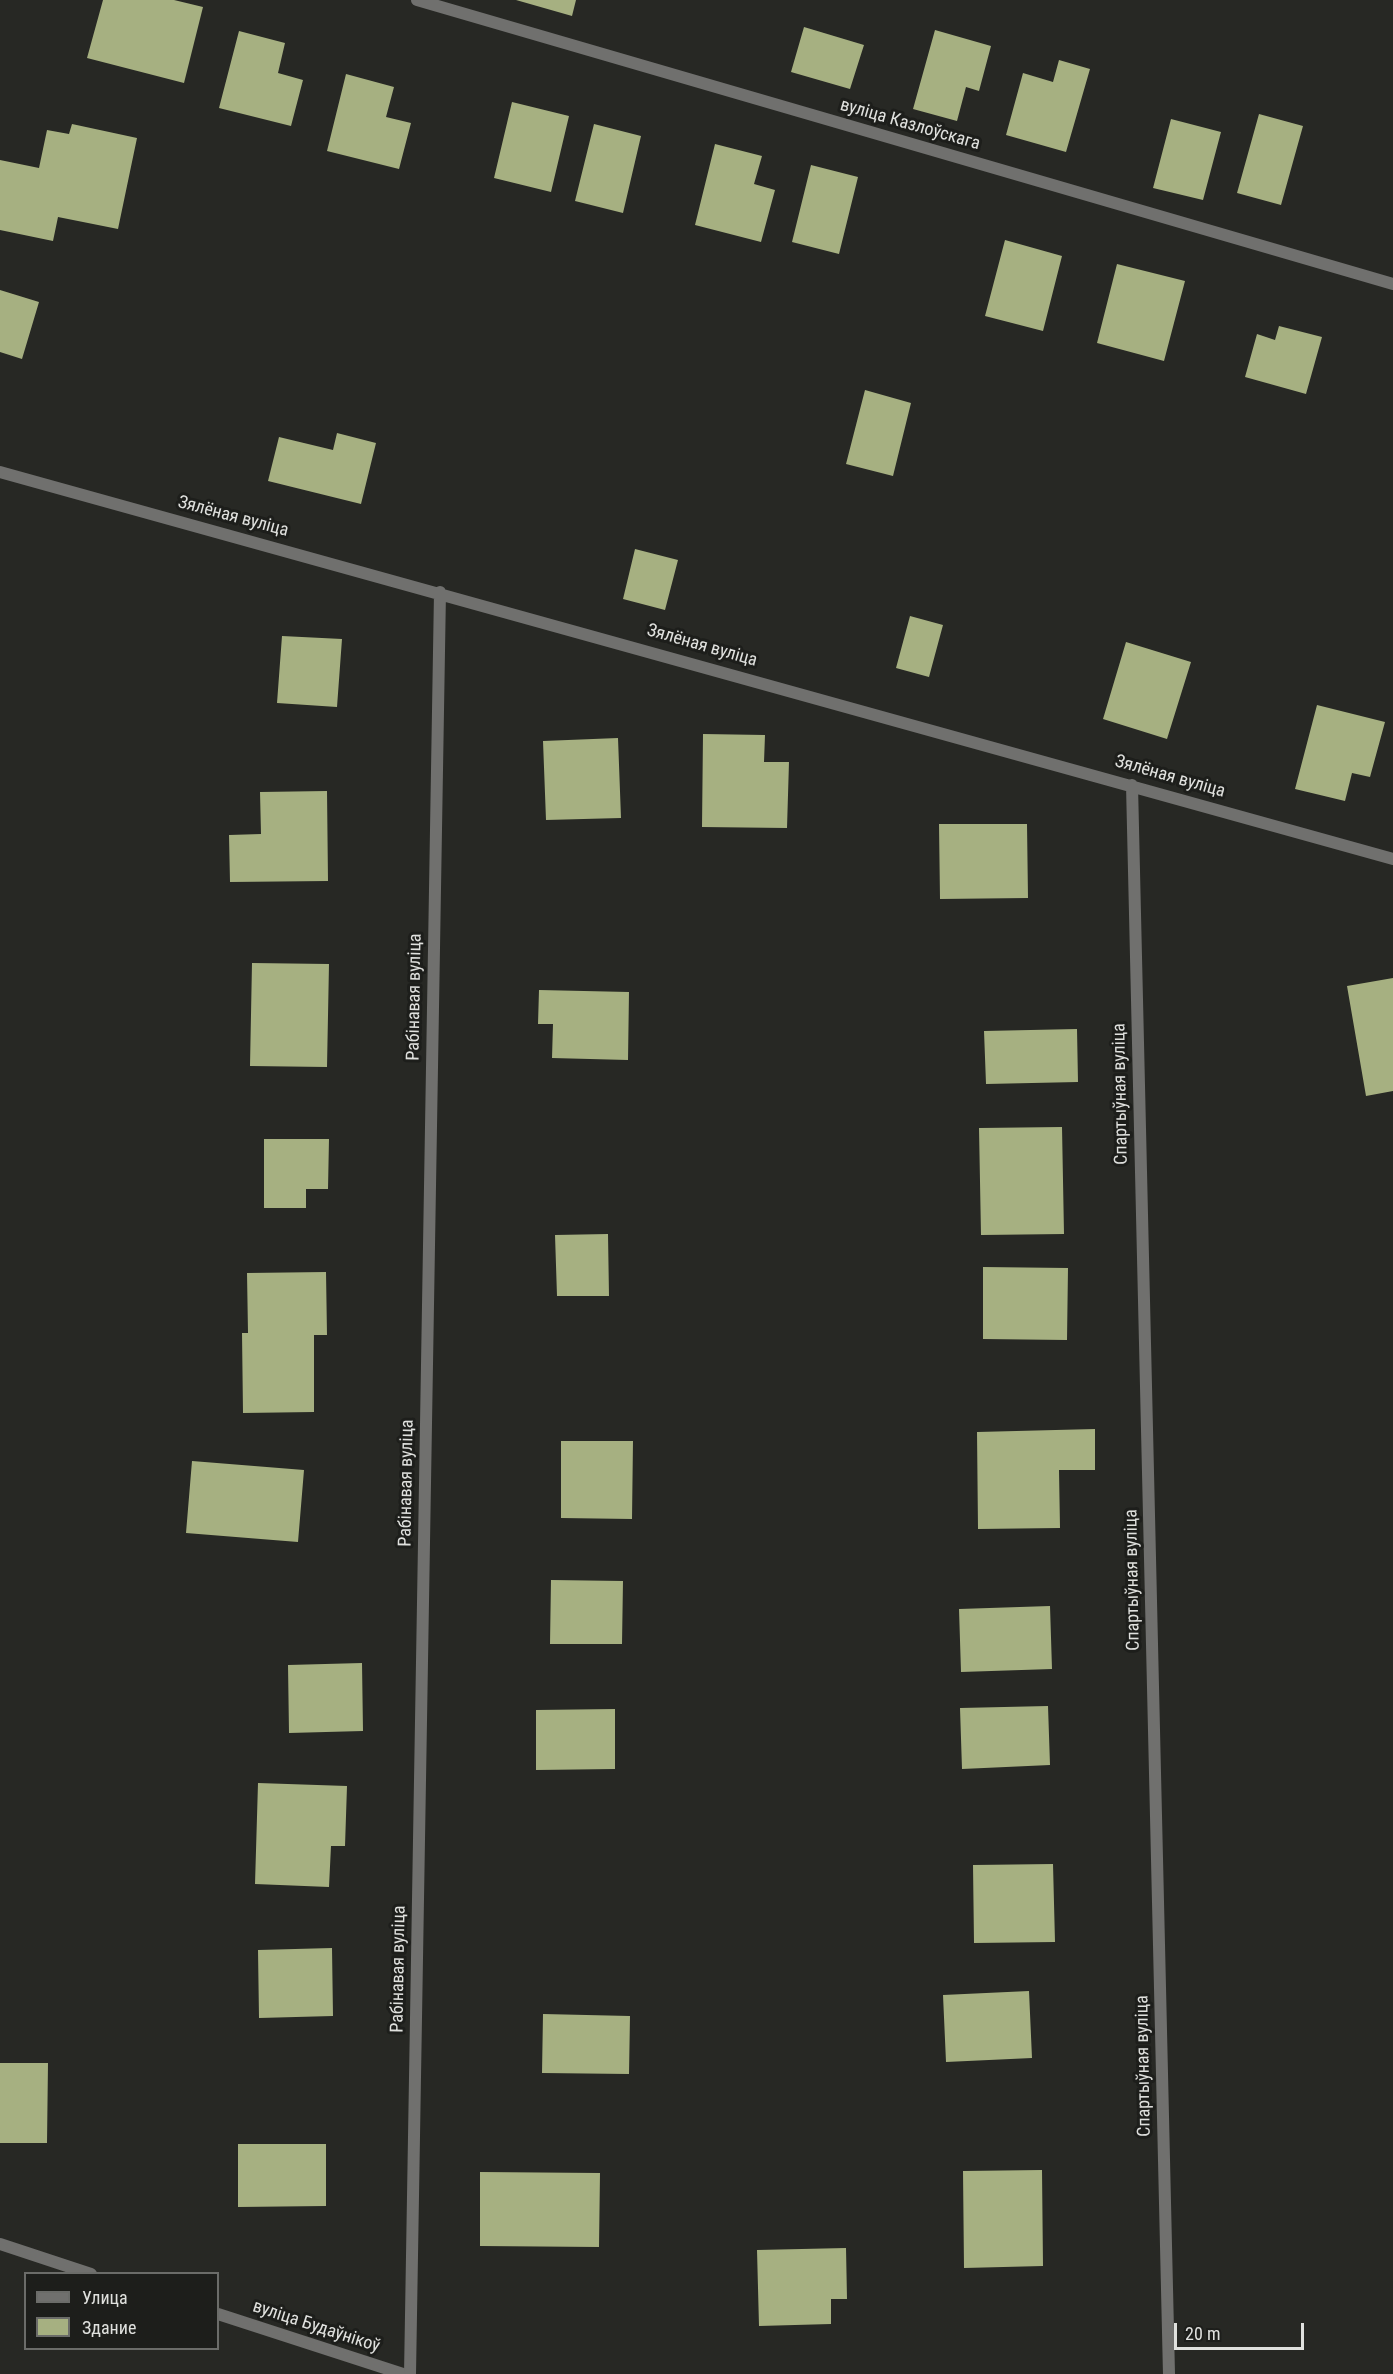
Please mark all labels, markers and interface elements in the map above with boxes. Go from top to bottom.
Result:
street label: вуліца Казлоўскага [837,95,983,155]
street label: Зялёная вуліца [175,492,291,542]
street label: Зялёная вуліца [644,620,760,672]
street label: Зялёная вуліца [1112,751,1228,803]
street label: Рабінавая вуліца [403,933,427,1061]
street label: Спартыўная вуліца [1109,1023,1133,1165]
street label: Рабінавая вуліца [395,1419,419,1547]
street label: Спартыўная вуліца [1121,1509,1145,1651]
street label: Рабінавая вуліца [387,1905,411,2033]
street label: Спартыўная вуліца [1132,1995,1156,2137]
legend [24,2272,219,2350]
text: Улица [82,2287,128,2308]
street label: вуліца Будаўнікоў [250,2296,382,2358]
scale bar [1177,2311,1308,2349]
text: Здание [82,2317,136,2338]
text: 20 m [1185,2323,1220,2344]

